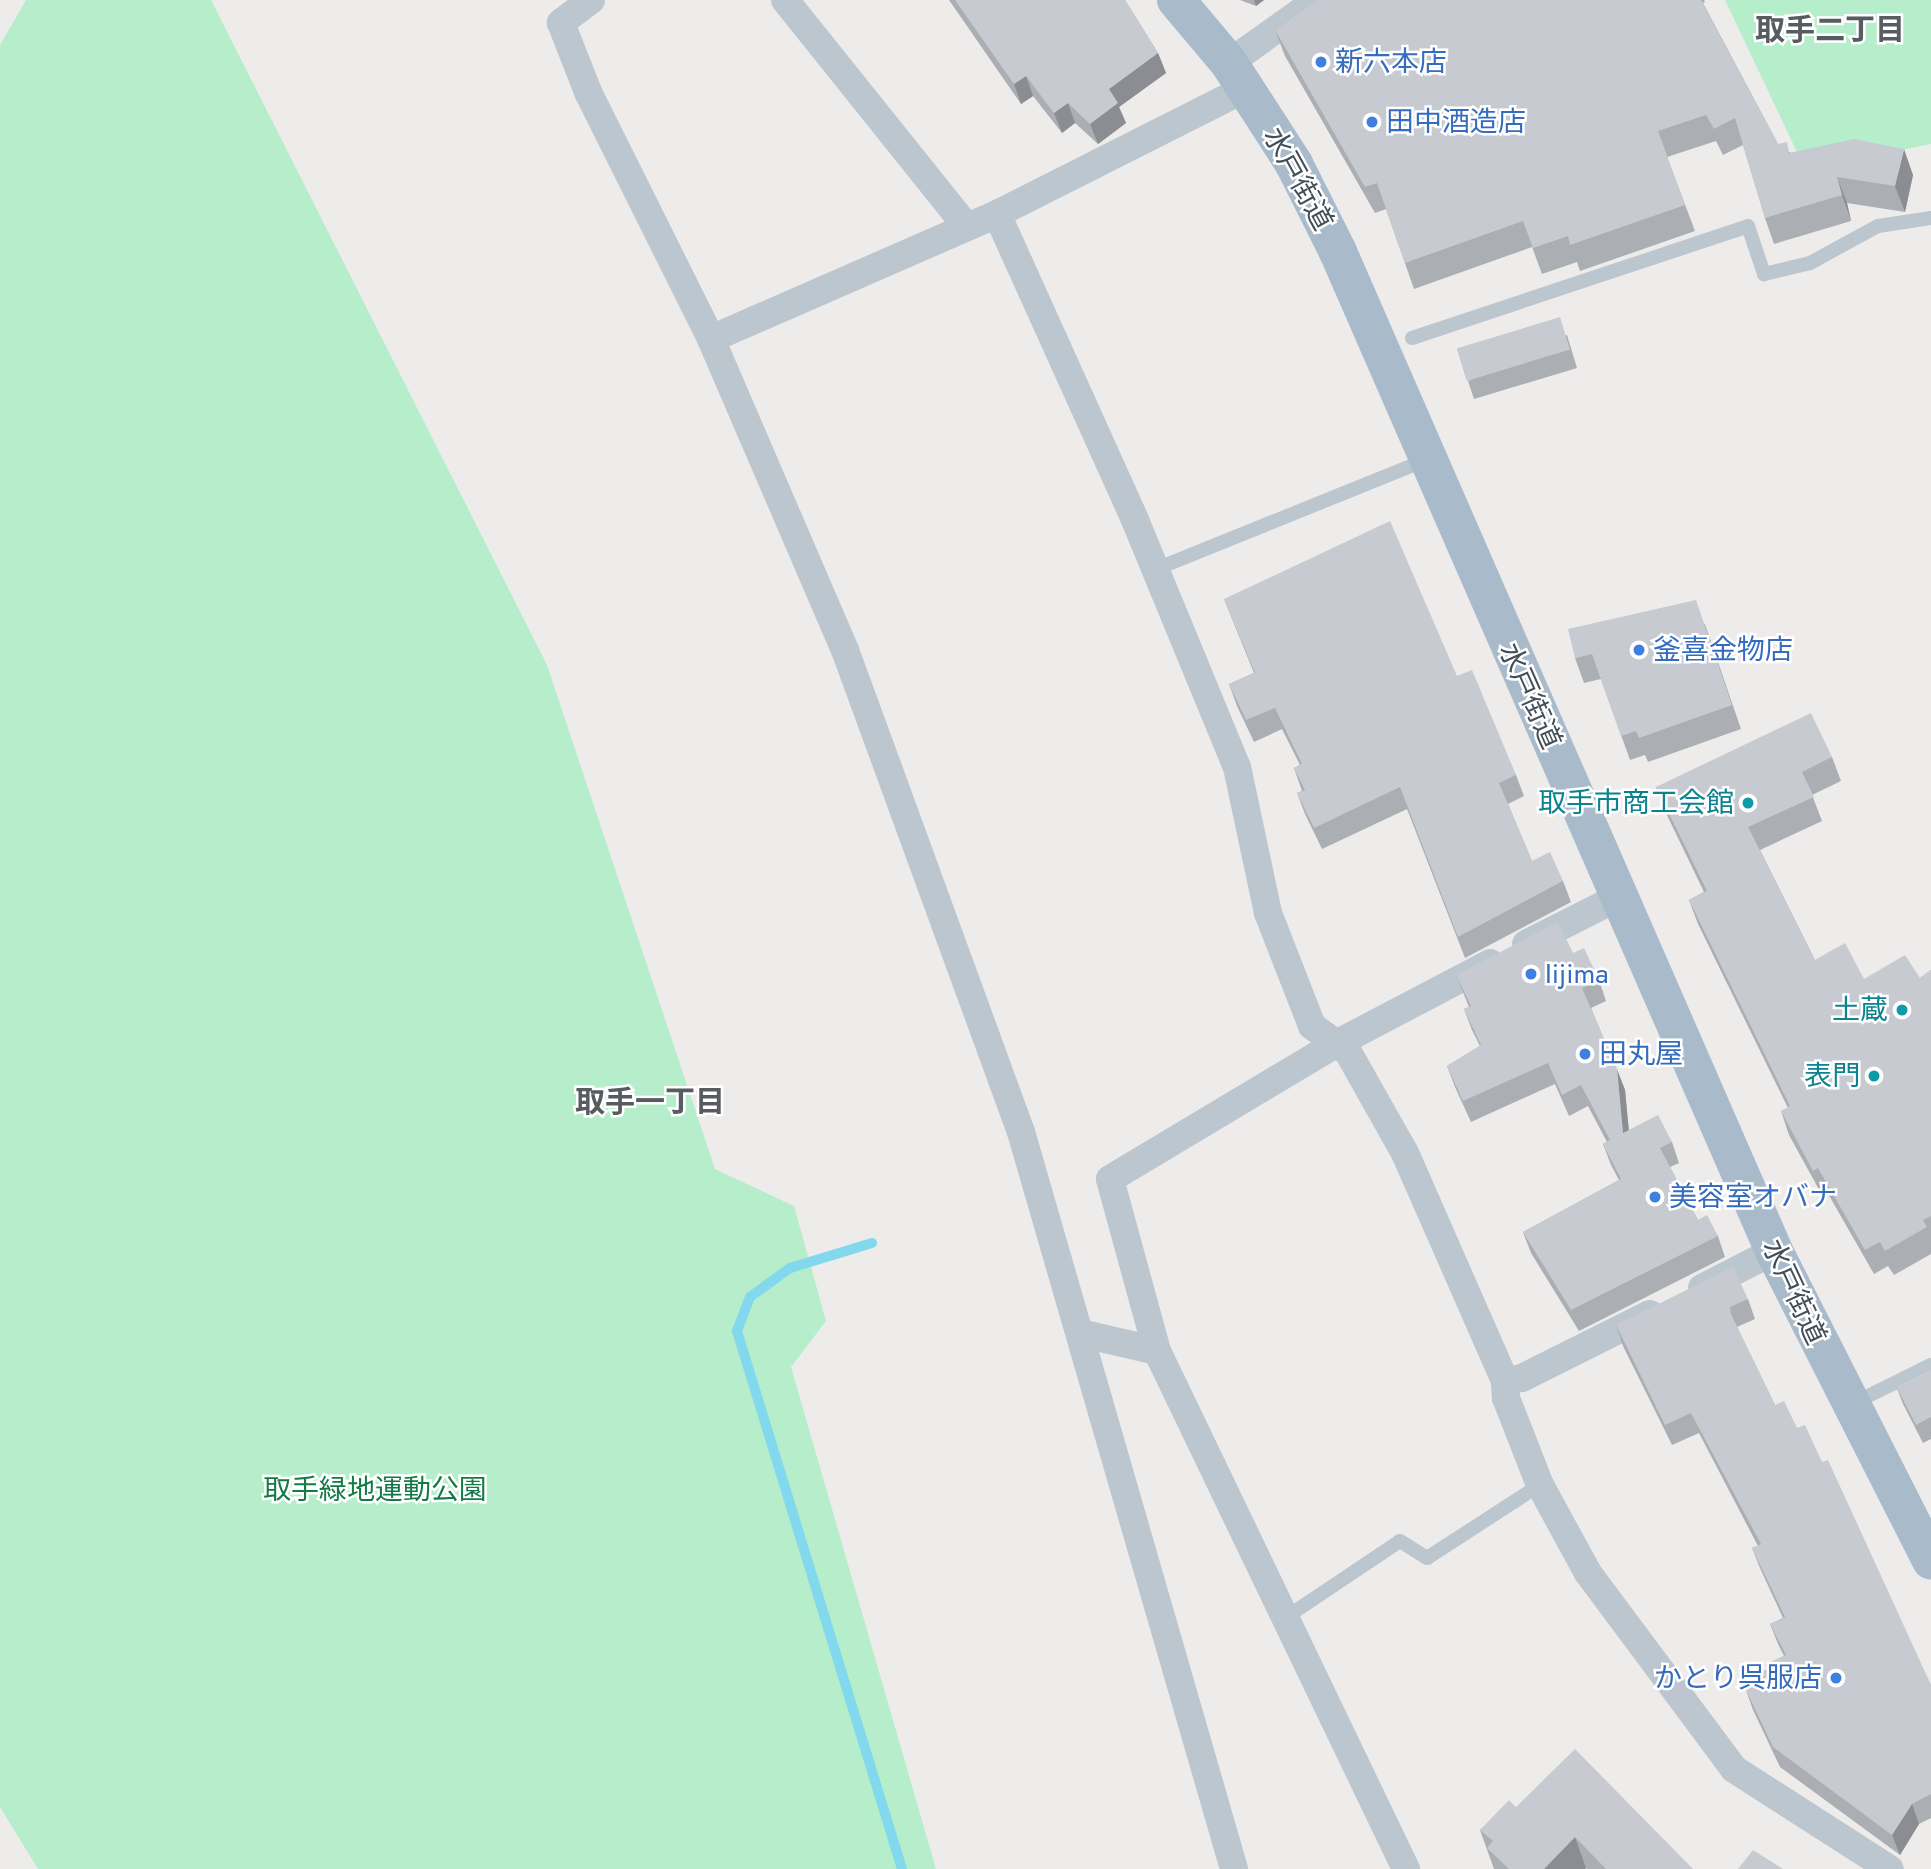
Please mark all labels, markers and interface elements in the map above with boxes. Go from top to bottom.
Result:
district label: 取手二丁目 [1755,12,1905,48]
place label: 新六本店 [1335,45,1447,79]
marker: 新六本店 [1313,54,1329,70]
place label: 田中酒造店 [1386,105,1526,139]
marker: 田中酒造店 [1364,114,1380,130]
street label: 水戸街道 [1256,122,1340,236]
place label: 釜喜金物店 [1653,633,1793,667]
street label: 水戸街道 [1492,638,1568,754]
marker: 釜喜金物店 [1631,642,1647,658]
place label: 取手市商工会館 [1538,786,1734,820]
marker: 取手市商工会館 [1740,795,1756,811]
place label: Iijima [1545,957,1609,991]
marker: Iijima [1523,966,1539,982]
place label: 土蔵 [1832,993,1888,1027]
marker: 土蔵 [1894,1002,1910,1018]
place label: 田丸屋 [1599,1037,1683,1071]
marker: 田丸屋 [1577,1046,1593,1062]
place label: 表門 [1804,1059,1860,1093]
marker: 表門 [1866,1068,1882,1084]
district label: 取手一丁目 [575,1084,725,1120]
place label: 美容室オバナ [1669,1180,1837,1214]
marker: 美容室オバナ [1647,1189,1663,1205]
street label: 水戸街道 [1755,1234,1833,1350]
park label: 取手緑地運動公園 [263,1473,487,1507]
place label: かとり呉服店 [1654,1661,1822,1695]
marker: かとり呉服店 [1828,1670,1844,1686]

